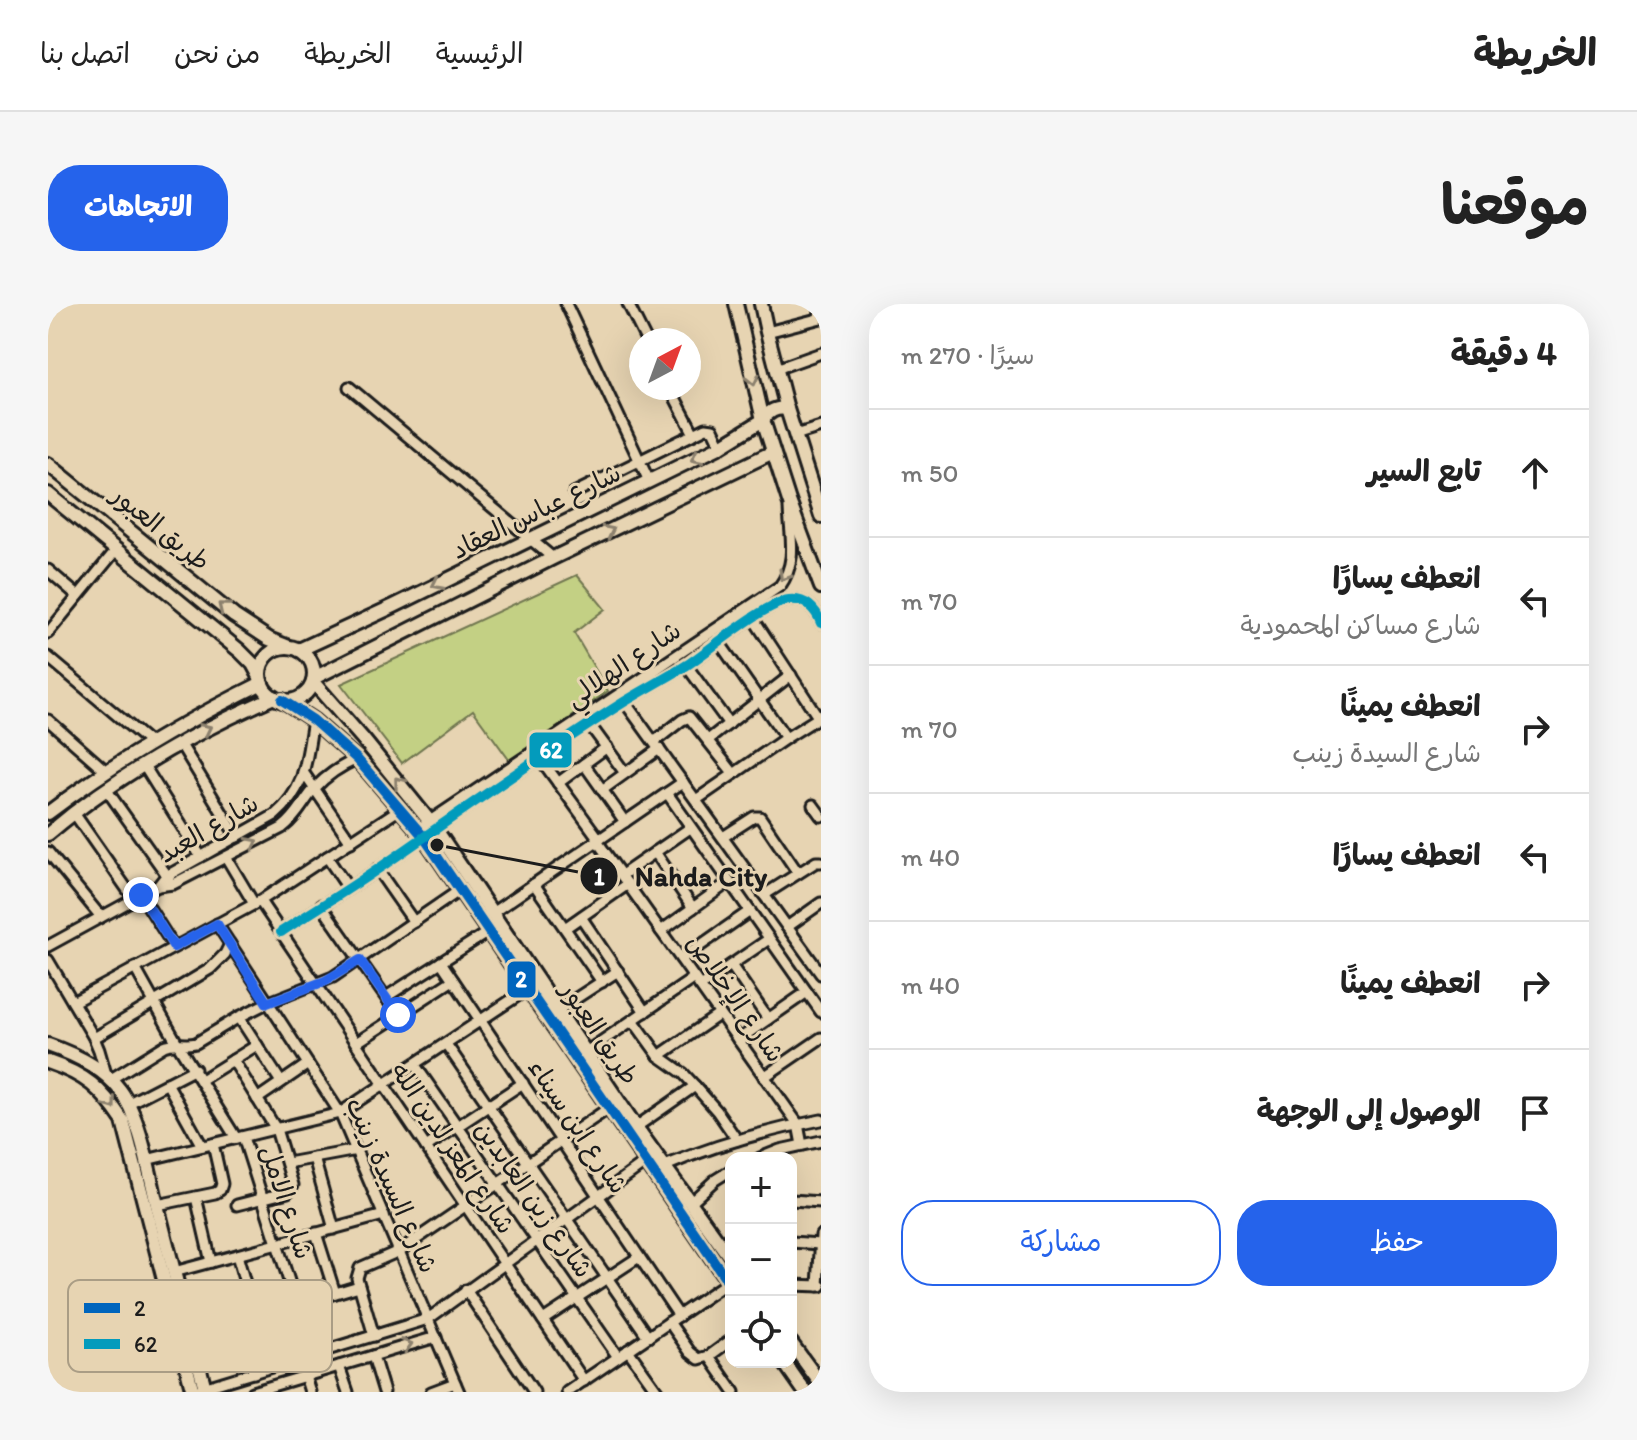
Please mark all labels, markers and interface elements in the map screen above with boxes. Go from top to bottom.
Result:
text: الخريطة [1473,30,1597,76]
text: اتصل بنا [40,36,130,70]
text: من نحن [174,36,260,70]
text: الخريطة [304,36,392,70]
text: الرئيسية [436,36,524,70]
button: الاتجاهات [48,165,228,251]
text: موقعنا [1441,171,1589,238]
north arrow [629,328,701,400]
text: 4 دقيقة [1450,333,1557,374]
text: سيرًا · 270 m [901,339,1035,371]
one-way arrow [744,373,761,386]
one-way arrow [690,448,705,464]
icon: ahead [1513,451,1557,495]
text: تابع السير [1367,452,1481,489]
street label: شارع عباس العقاد [446,456,627,568]
text: 50 m [901,457,958,489]
street label: طريق العبور [104,477,217,577]
one-way arrow [601,525,616,541]
text: انعطف يسارًا [1332,559,1481,596]
one-way arrow [778,567,794,582]
one-way arrow [431,574,446,590]
icon: left [1513,579,1557,623]
text: 70 m [901,585,958,617]
one-way arrow [218,602,232,617]
text: شارع مساكن المحمودية [1240,609,1481,641]
street label: شارع الهلالي [559,614,691,720]
text: انعطف يمينًا [1340,687,1481,724]
icon: right [1513,707,1557,751]
text: 70 m [901,713,958,745]
one-way arrow [197,723,212,739]
line badge: 62 [528,731,573,769]
text: 62 [539,737,563,764]
text: شارع السيدة زينب [1292,737,1481,769]
one-way arrow [394,777,409,791]
street label: شارع العبد [152,787,265,871]
icon: left [1513,835,1557,879]
text: انعطف يسارًا [1332,836,1481,873]
one-way arrow [245,837,260,852]
text: 40 m [901,841,960,873]
callout: Nahda City [579,850,783,902]
text: Nahda City [635,859,768,893]
text: 1 [593,862,605,891]
route end [123,877,159,913]
street label: شارع الإخلاص [678,928,792,1069]
line badge: 2 [506,960,537,999]
icon: right [1513,963,1557,1007]
text: انعطف يمينًا [1340,964,1481,1001]
text: 2 [515,966,527,993]
text: 40 m [901,969,960,1001]
street label: طريق العبور [553,974,646,1091]
route start [380,997,416,1033]
street label: شارع ابن سيناء [519,1052,635,1201]
street label: شارع المعز لدين الله [382,1056,522,1241]
icon: arrive [1513,1091,1557,1135]
street label: شارع السيدة زينب [337,1092,445,1279]
text: الوصول إلى الوجهة [1257,1092,1481,1129]
one-way arrow [101,1096,116,1110]
street label: شارع زين العابدين [466,1114,600,1285]
street label: شارع الامل [252,1141,320,1264]
map controls [725,1152,797,1368]
button: + [725,1152,797,1224]
button: مشاركة [901,1200,1221,1286]
button: حفظ [1237,1200,1557,1286]
button: − [725,1224,797,1296]
legend [68,1280,332,1372]
text: 2 [134,1295,146,1322]
button: locate [725,1296,797,1368]
text: 62 [134,1331,158,1358]
one-way arrow [400,1338,414,1354]

